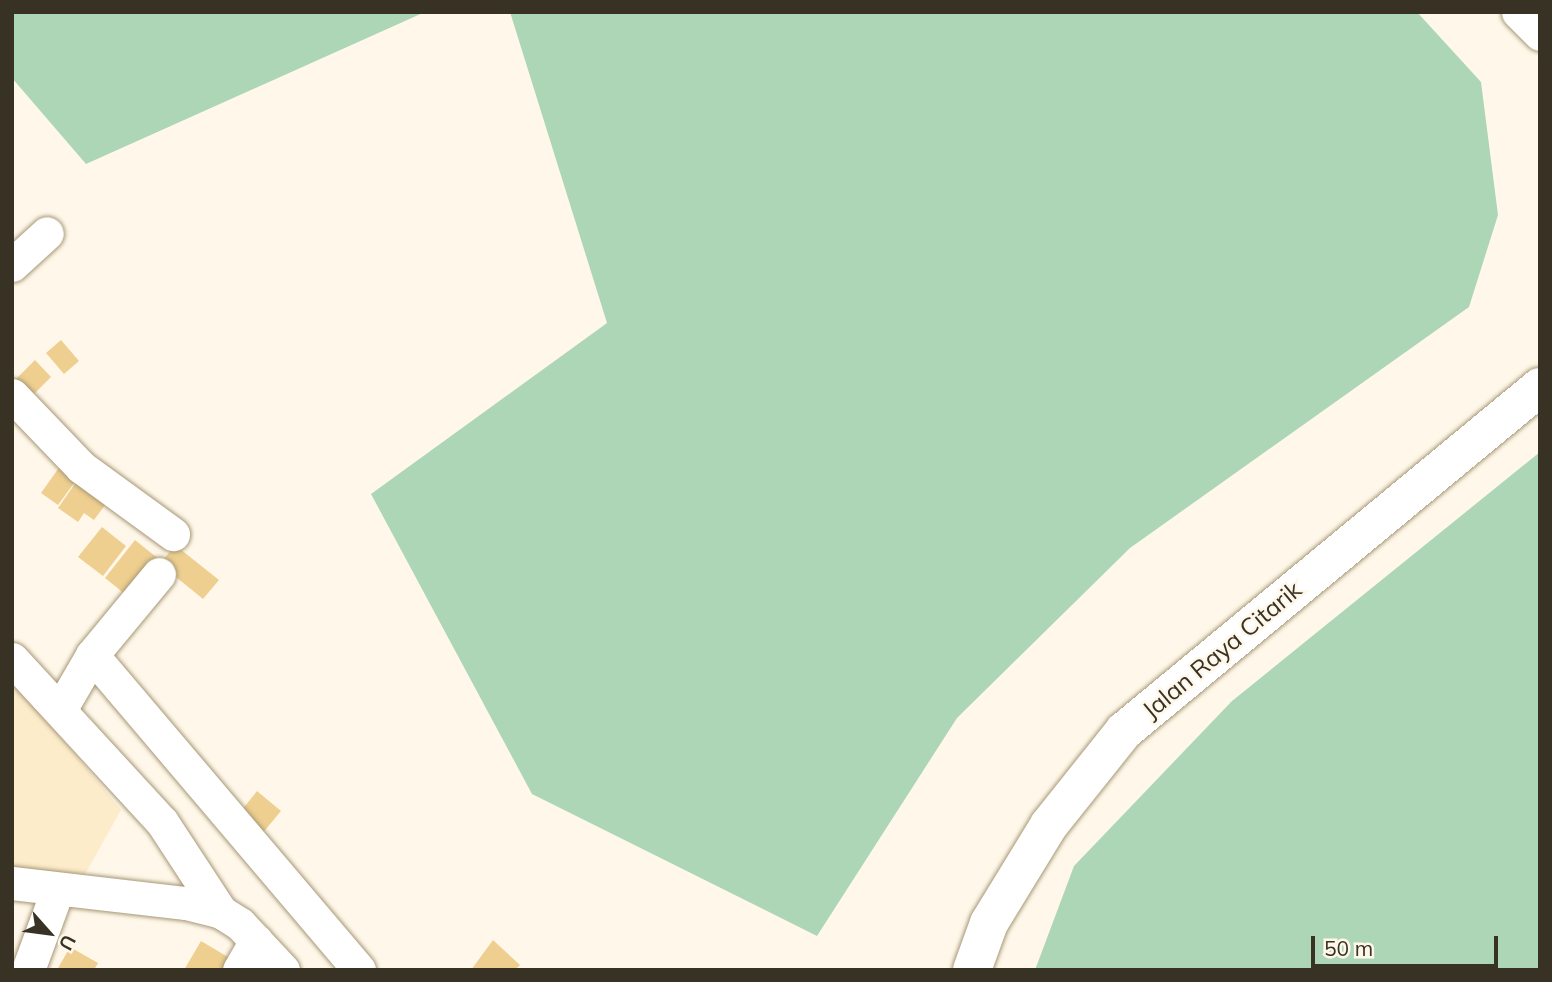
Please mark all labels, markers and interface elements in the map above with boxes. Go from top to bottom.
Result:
street label: Jalan Raya Citarik [1137,575,1307,725]
north arrow [14,898,84,968]
scale bar [1314,922,1501,966]
text: U [54,931,81,955]
text: 50 m [1324,935,1373,961]

